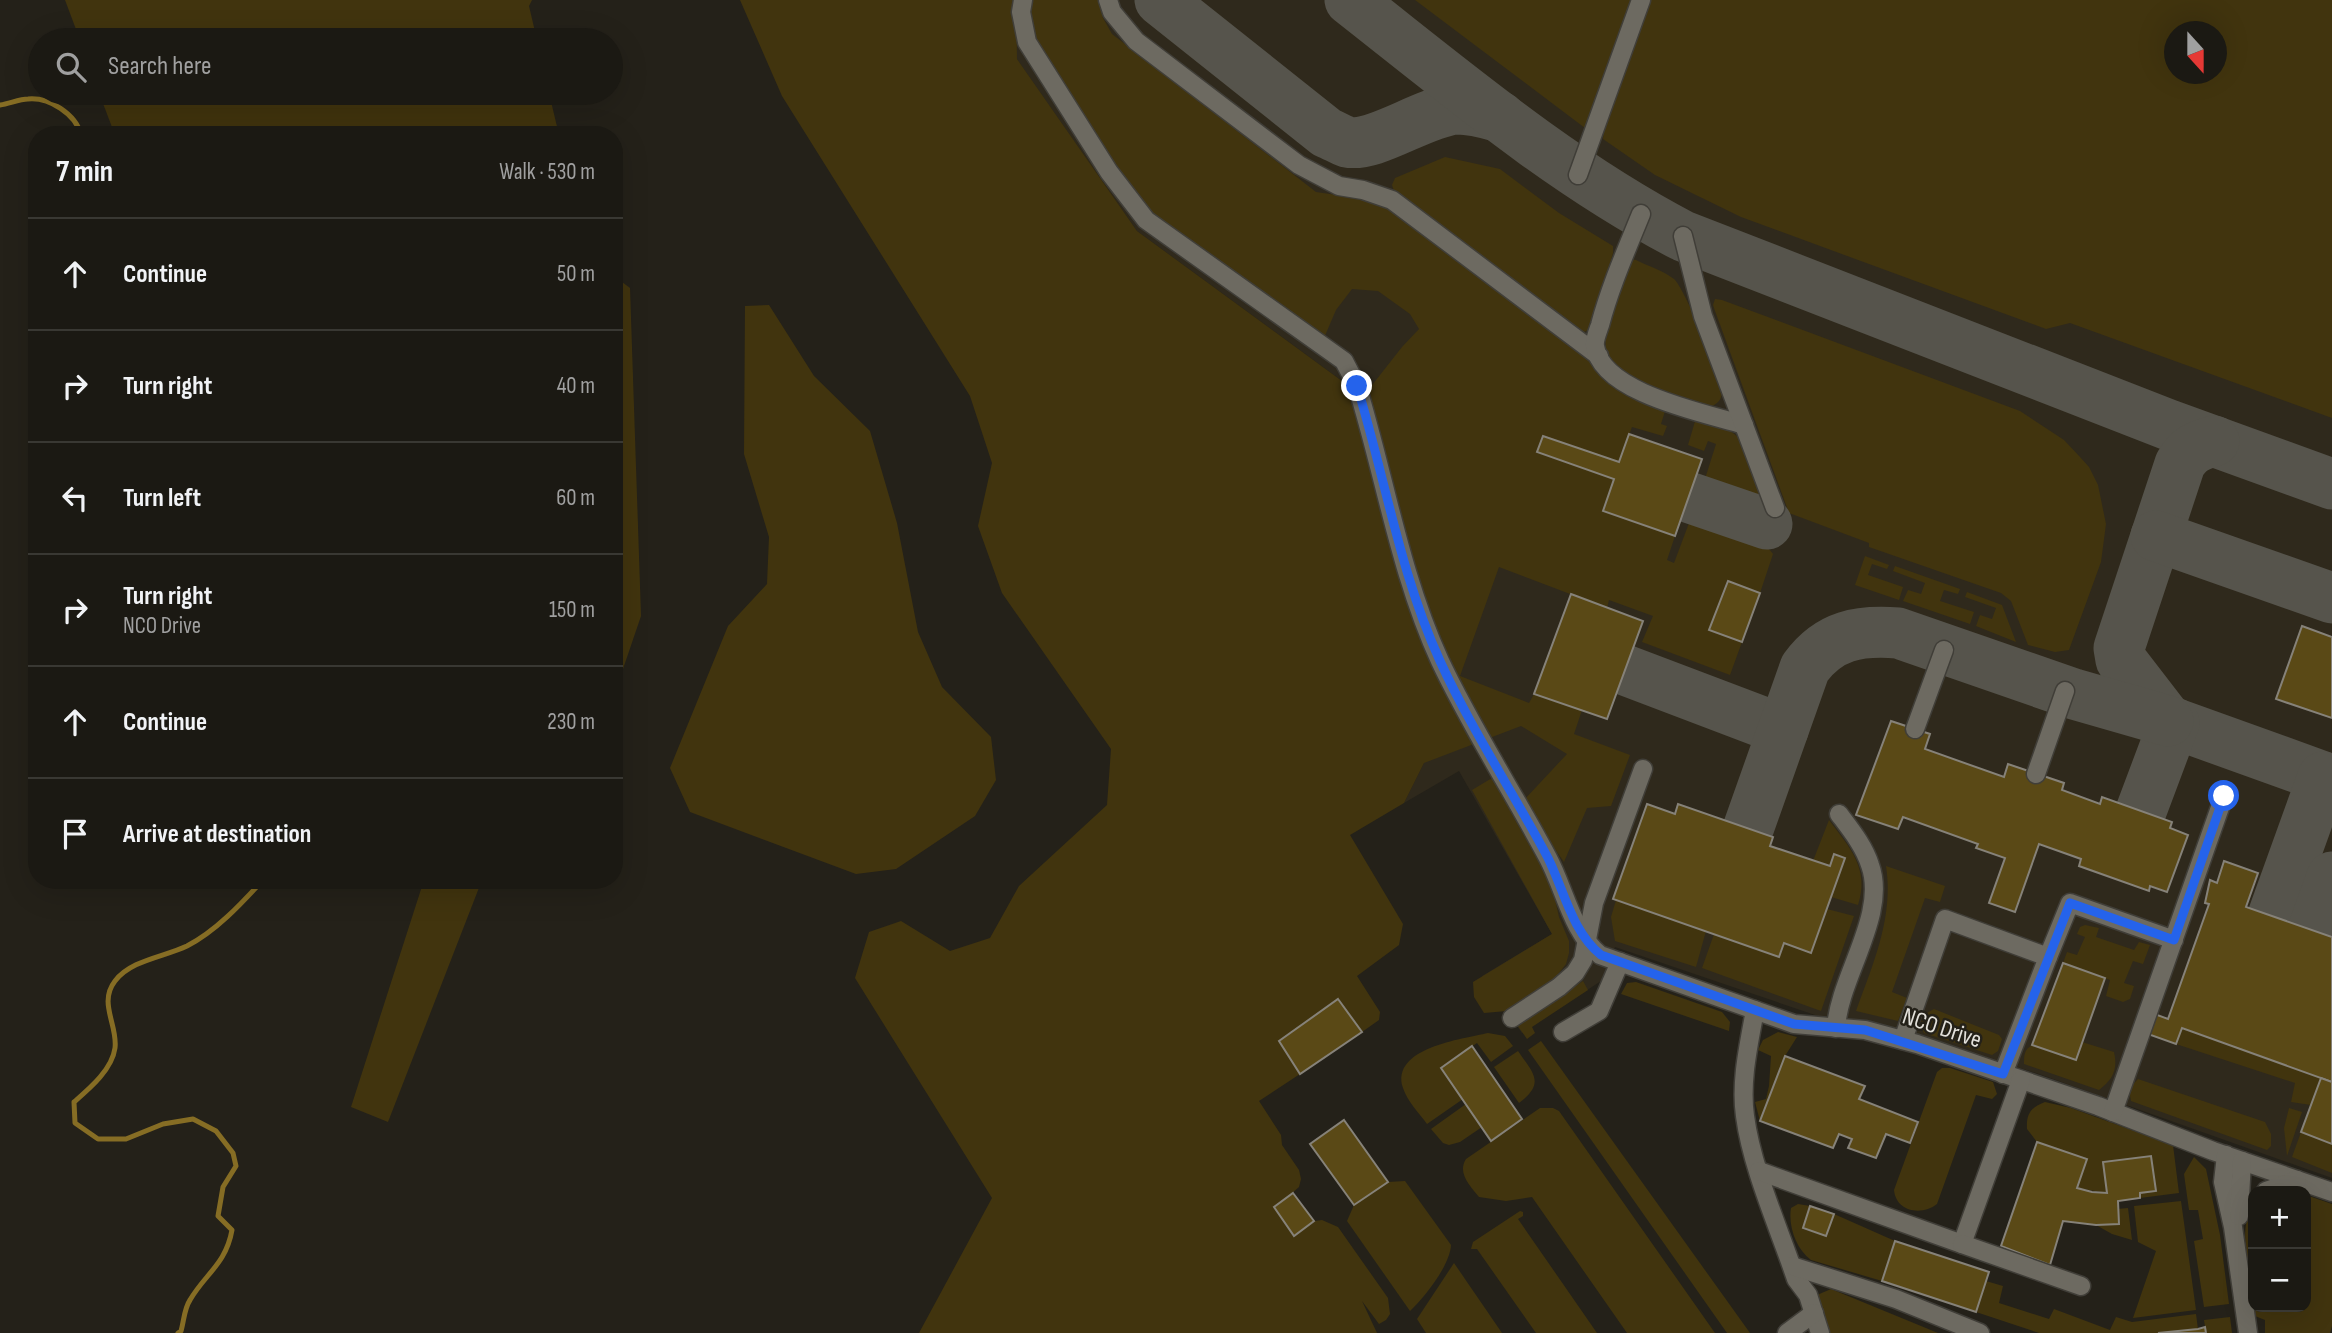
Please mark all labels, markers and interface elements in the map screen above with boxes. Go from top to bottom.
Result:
north arrow [2164,21,2227,84]
search box [28,28,623,105]
icon: search [52,48,90,86]
text: Search here [108,51,211,82]
text: 7 min [56,154,113,190]
text: Walk · 530 m [499,158,595,186]
icon: ahead [56,255,94,293]
text: Continue [123,259,207,290]
text: 50 m [557,260,595,288]
icon: right [56,367,94,405]
route end [1341,370,1372,401]
text: Turn right [123,371,212,402]
text: 40 m [557,372,595,400]
icon: left [56,479,94,517]
text: Turn left [123,483,201,514]
text: 60 m [556,484,595,512]
text: Turn right [123,581,212,612]
icon: right [56,591,94,629]
text: 150 m [549,596,595,624]
text: NCO Drive [123,612,201,640]
icon: ahead [56,703,94,741]
text: Continue [123,707,207,738]
text: 230 m [547,708,595,736]
route start [2208,780,2239,811]
icon: arrive [56,815,94,853]
text: Arrive at destination [123,819,311,850]
street label: NCO Drive [1899,1002,1985,1054]
map controls [2248,1186,2311,1312]
button: + [2248,1186,2311,1249]
button: − [2248,1249,2311,1312]

